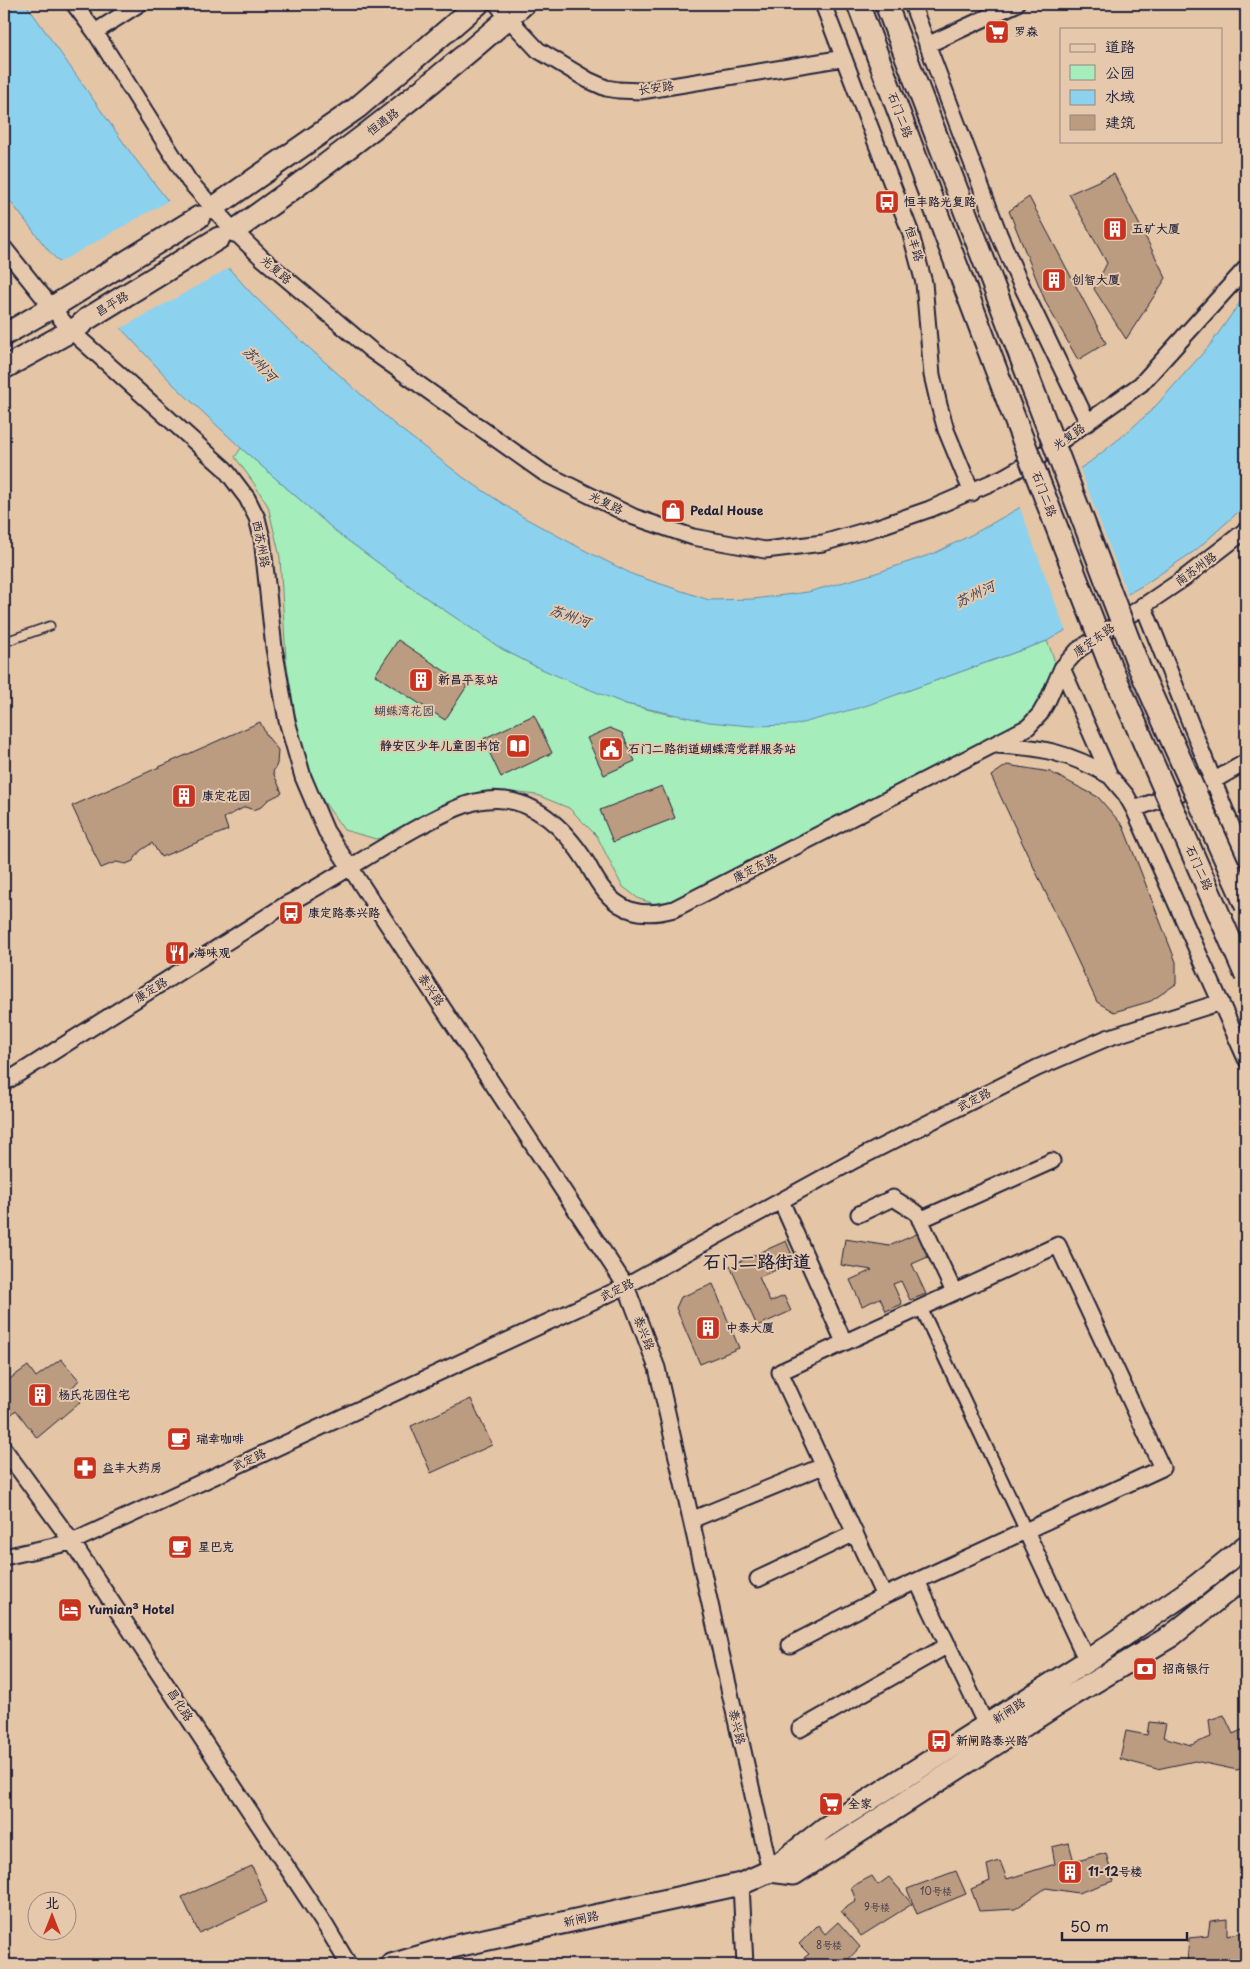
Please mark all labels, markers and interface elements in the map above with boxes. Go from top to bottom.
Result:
supermarket icon: 罗森 [984,19,1010,45]
place label: 罗森 [1014,22,1038,40]
legend [1060,28,1222,142]
text: 道路 [1105,34,1135,57]
text: 公园 [1105,60,1135,83]
street label: 长安路 [637,76,675,98]
text: 水域 [1105,84,1135,107]
street label: 石门二路 [884,89,918,140]
street label: 恒通路 [363,103,402,139]
text: 建筑 [1105,110,1135,133]
bus stop icon: 恒丰路光复路 [874,189,900,215]
place label: 恒丰路光复路 [904,192,976,210]
building icon: 五矿大厦 [1102,216,1128,242]
place label: 五矿大厦 [1132,219,1180,237]
street label: 恒丰路 [901,224,929,264]
street label: 光复路 [257,251,296,288]
building icon: 创智大厦 [1041,267,1067,293]
place label: 创智大厦 [1072,270,1120,288]
street label: 昌平路 [91,286,132,320]
water label: 苏州河 [238,341,284,388]
street label: 光复路 [1049,418,1088,454]
street label: 石门二路 [1028,468,1062,519]
street label: 光复路 [586,486,627,518]
shop icon: Pedal House [660,498,686,524]
place label: Pedal House [690,501,764,519]
street label: 西苏州路 [249,519,275,569]
street label: 南苏州路 [1171,547,1220,590]
water label: 苏州河 [951,574,1000,612]
water label: 苏州河 [547,599,595,633]
street label: 康定东路 [1069,618,1118,661]
building icon: 新昌平泵站 [408,667,434,693]
place label: 新昌平泵站 [438,670,498,688]
park label: 蝴蝶湾花园 [374,701,434,719]
library icon: 静安区少年儿童图书馆 [505,733,531,759]
place label: 静安区少年儿童图书馆 [380,736,500,754]
public building icon: 石门二路街道蝴蝶湾党群服务站 [598,736,624,762]
place label: 石门二路街道蝴蝶湾党群服务站 [628,739,796,757]
building icon: 康定花园 [171,783,197,809]
place label: 康定花园 [202,786,250,804]
street label: 石门二路 [1182,842,1218,893]
street label: 康定东路 [729,848,780,886]
bus stop icon: 康定路泰兴路 [278,900,304,926]
place label: 康定路泰兴路 [308,903,380,921]
restaurant icon: 海味观 [164,940,190,966]
place label: 海味观 [194,943,231,961]
street label: 泰兴路 [414,969,449,1009]
street label: 康定路 [130,972,171,1006]
street label: 武定路 [953,1083,994,1115]
district label: 石门二路街道 [703,1247,811,1274]
street label: 武定路 [596,1273,637,1305]
street label: 泰兴路 [630,1313,660,1353]
building icon: 中泰大厦 [695,1315,721,1341]
place label: 中泰大厦 [726,1318,774,1336]
building icon: 杨氏花园住宅 [27,1382,53,1408]
place label: 杨氏花园住宅 [58,1385,130,1403]
cafe icon: 瑞幸咖啡 [166,1426,192,1452]
place label: 瑞幸咖啡 [196,1429,244,1447]
street label: 武定路 [228,1443,269,1475]
pharmacy icon: 益丰大药房 [72,1455,98,1481]
place label: 益丰大药房 [102,1458,162,1476]
cafe icon: 星巴克 [167,1534,193,1560]
place label: 星巴克 [198,1537,234,1555]
hotel icon: Yumian³ Hotel [57,1597,83,1623]
place label: Yumian³ Hotel [88,1600,174,1618]
bank icon: 招商银行 [1132,1656,1158,1682]
place label: 招商银行 [1162,1659,1210,1677]
street label: 昌化路 [163,1684,198,1724]
street label: 新闸路 [988,1693,1028,1728]
street label: 泰兴路 [725,1707,751,1746]
bus stop icon: 新闸路泰兴路 [926,1728,952,1754]
place label: 新闸路泰兴路 [956,1731,1028,1749]
supermarket icon: 全家 [818,1791,844,1817]
place label: 全家 [848,1794,872,1812]
building icon: 11-12号楼 [1057,1859,1083,1885]
place label: 11-12号楼 [1088,1862,1143,1880]
house number: 10号楼 [920,1883,952,1898]
north arrow [28,1892,78,1942]
text: 北 [45,1892,59,1913]
house number: 9号楼 [864,1899,890,1914]
street label: 新闸路 [561,1905,600,1931]
scale bar [1062,1909,1188,1941]
text: 50 m [1070,1914,1109,1937]
house number: 8号楼 [816,1937,842,1952]

